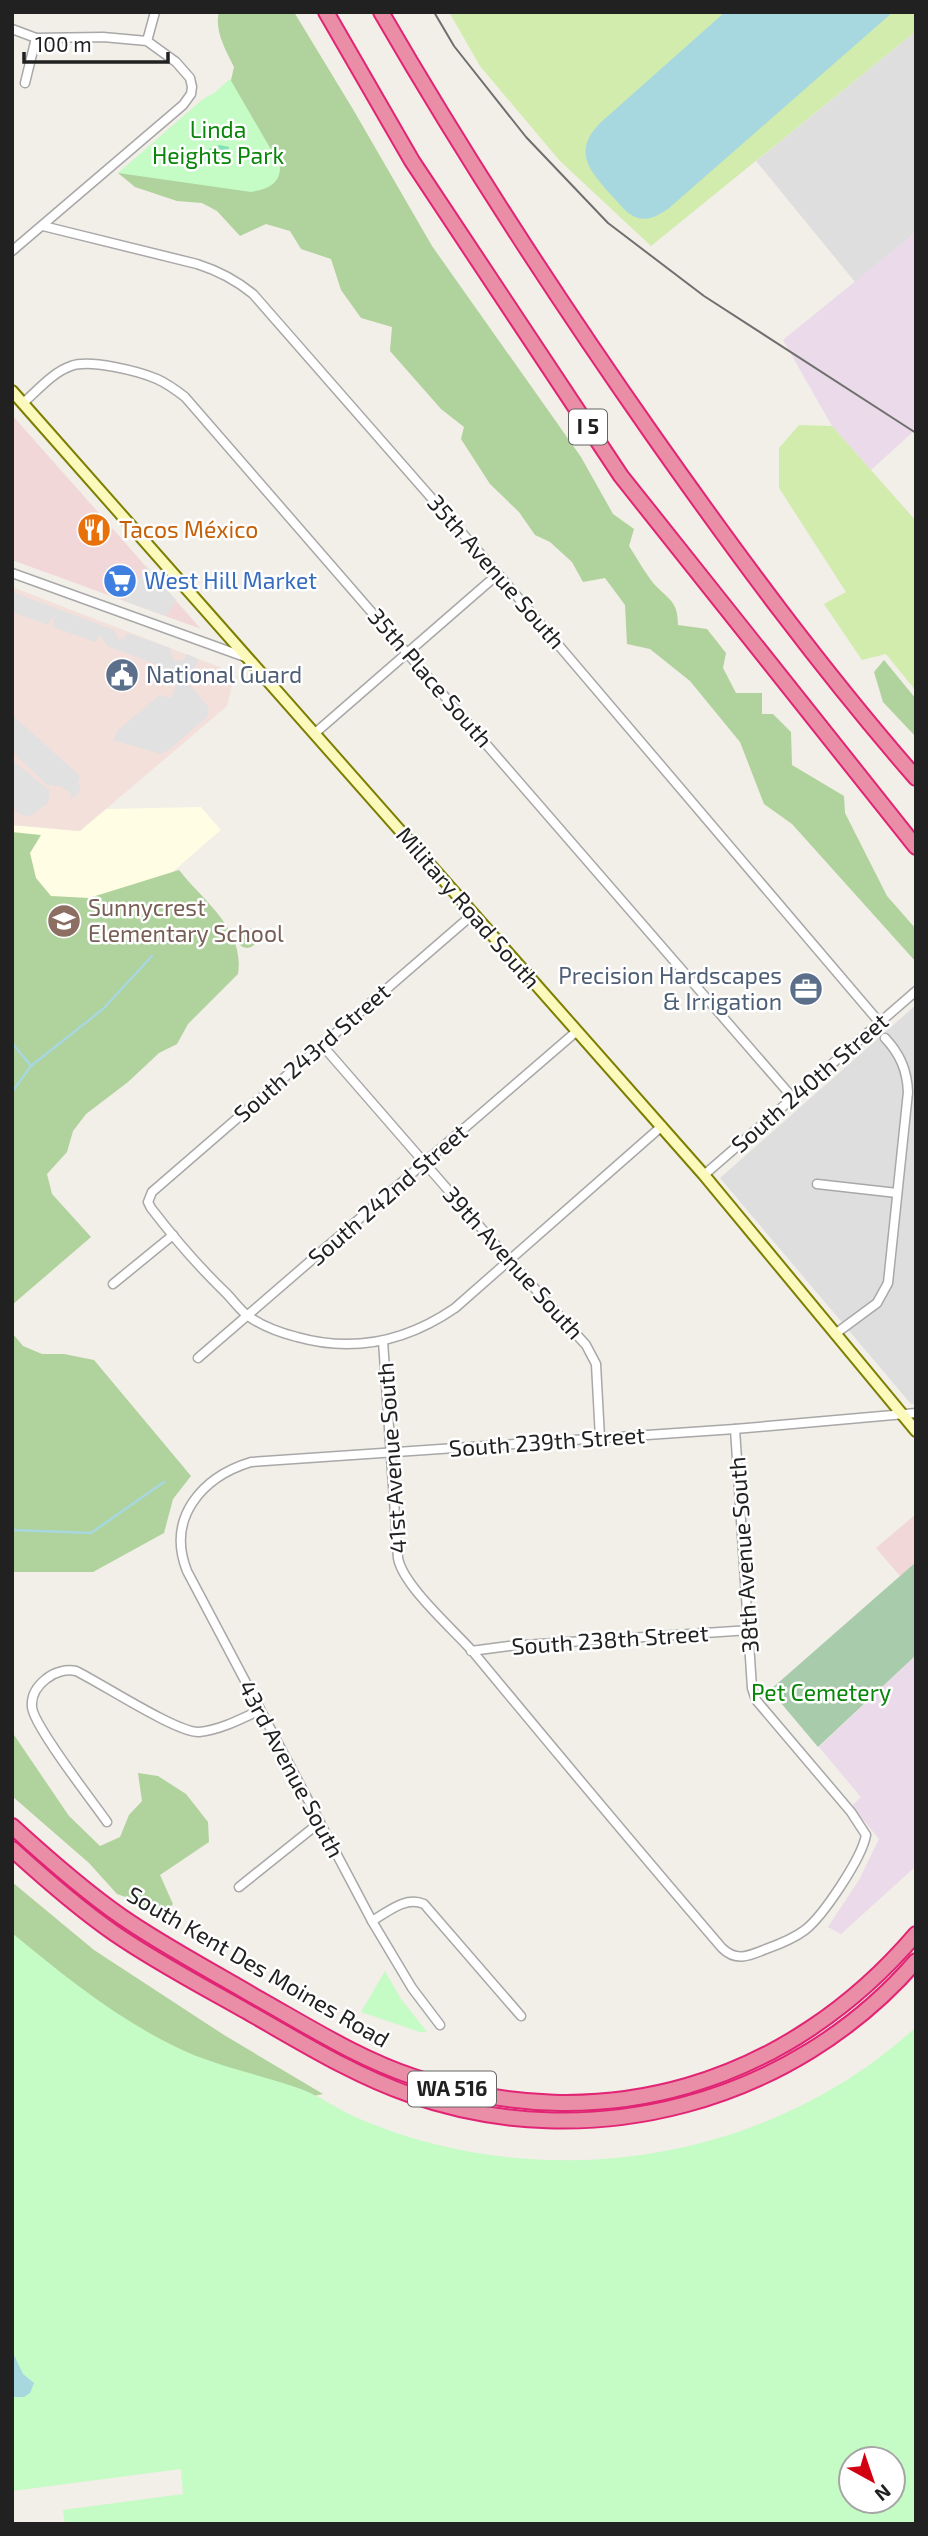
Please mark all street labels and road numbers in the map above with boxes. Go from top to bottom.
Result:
road number: I 5 [569,410,607,444]
street label: 35th Avenue South [422,488,571,654]
street label: 35th Place South [363,602,499,753]
street label: Military Road South [391,821,547,994]
street label: South 243rd Street [228,977,395,1128]
street label: South 240th Street [725,1006,894,1158]
street label: South 242nd Street [302,1117,473,1271]
street label: 39th Avenue South [438,1180,590,1345]
street label: 41st Avenue South [370,1361,412,1555]
street label: South 239th Street [448,1420,646,1462]
street label: 38th Avenue South [722,1456,764,1654]
street label: South 238th Street [511,1618,709,1660]
street label: 43rd Avenue South [233,1675,351,1862]
street label: South Kent Des Moines Road [122,1879,395,2053]
road number: WA 516 [408,2072,496,2106]

